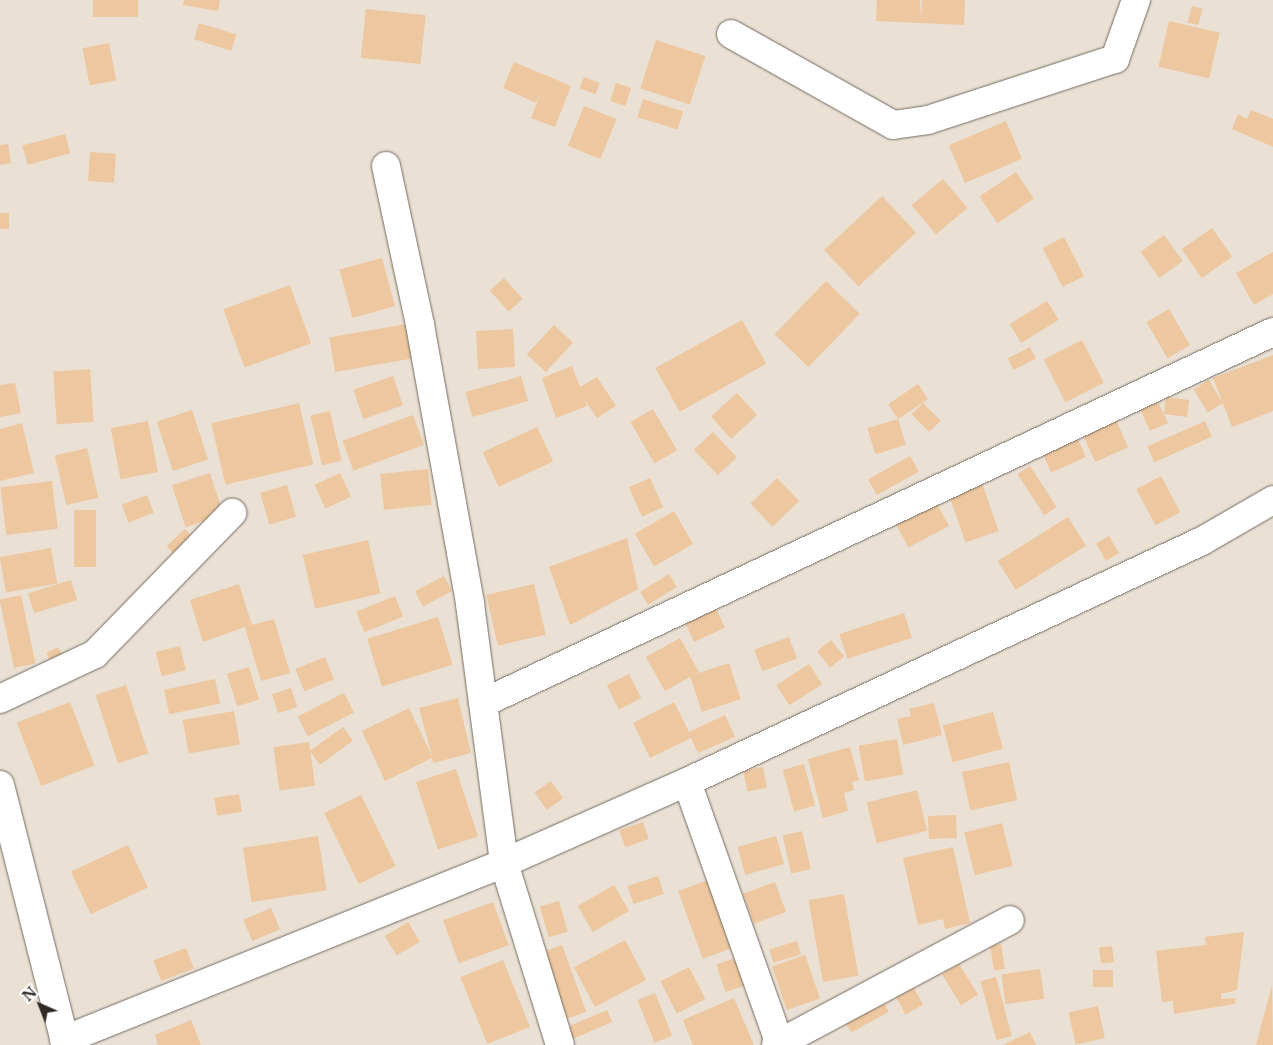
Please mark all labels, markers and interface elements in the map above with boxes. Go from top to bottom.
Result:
north arrow [15,980,65,1030]
text: N [19,983,41,1005]

